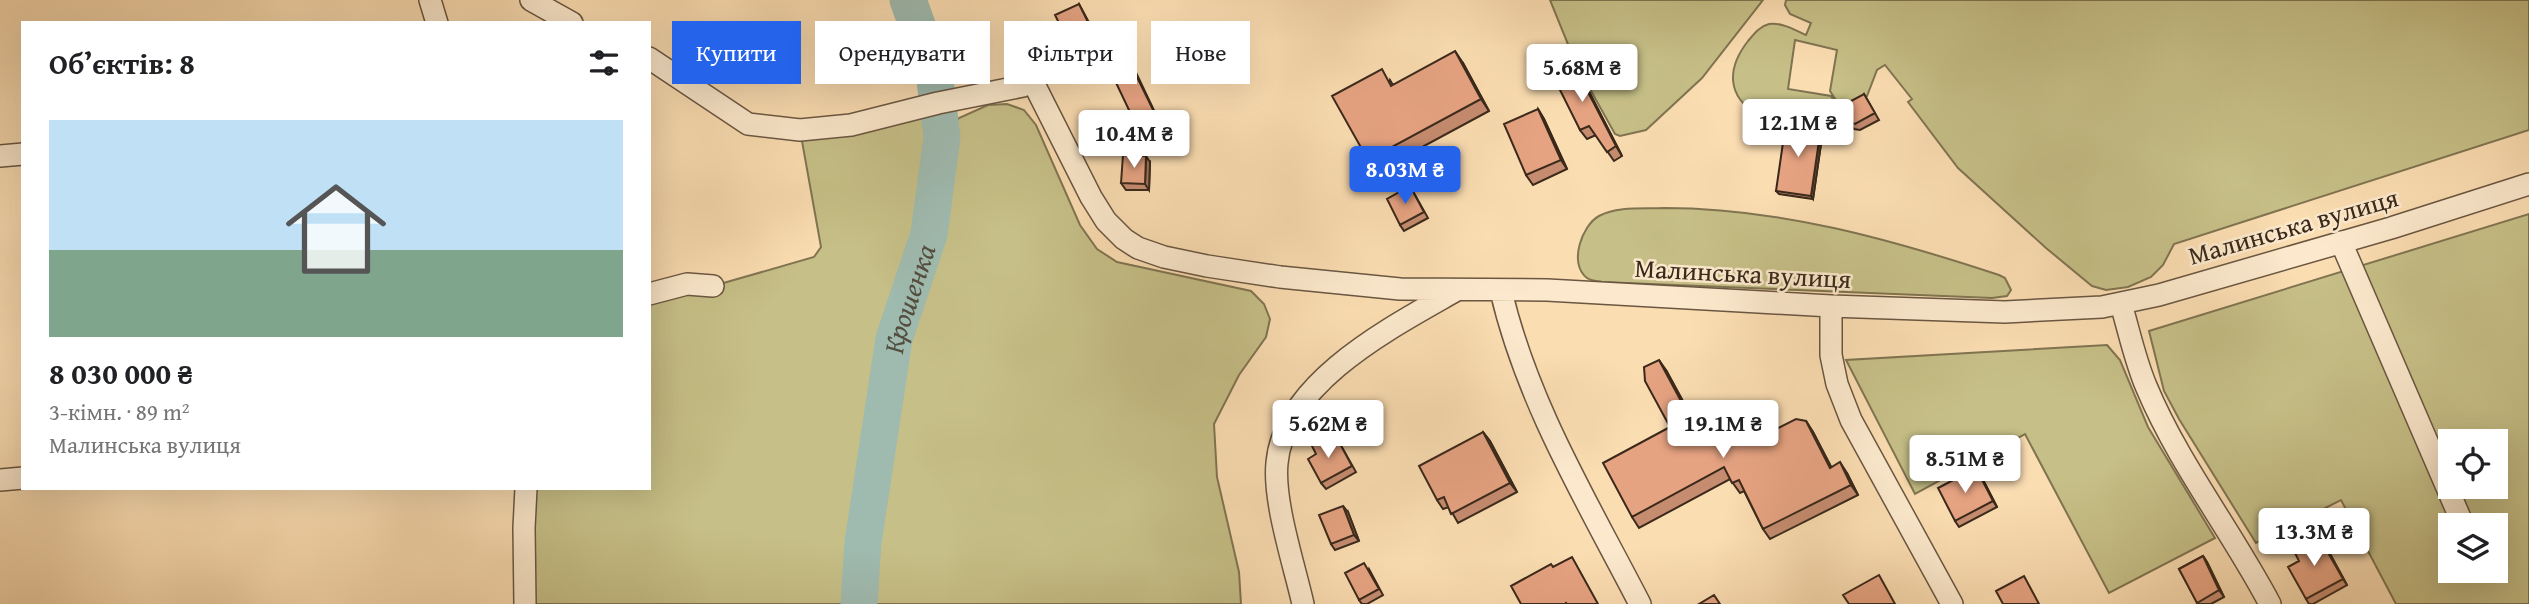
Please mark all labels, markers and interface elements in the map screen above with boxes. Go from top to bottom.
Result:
chip: Купити [672,21,801,84]
chip: Орендувати [815,21,990,84]
chip: Фільтри [1004,21,1137,84]
chip: Нове [1151,21,1250,84]
text: Об’єктів: 8 [49,41,195,85]
icon: filters [585,44,623,82]
pin: 5.68M ₴ [1517,44,1647,104]
text: 5.68M ₴ [1542,50,1622,83]
pin: 12.1M ₴ [1733,100,1863,159]
text: 12.1M ₴ [1758,105,1838,138]
pin: 10.4M ₴ [1069,110,1199,170]
text: 10.4M ₴ [1094,116,1174,149]
pin: 8.03M ₴ [1340,146,1470,206]
text: 8.03M ₴ [1365,152,1445,185]
icon: home [273,166,399,292]
street label: Малинська вулиця [2183,177,2403,275]
water label: Крошенка [872,238,945,356]
street label: Малинська вулиця [1634,248,1852,298]
text: 8 030 000 ₴ [49,351,193,395]
text: 3-кімн. · 89 m² [49,395,190,428]
pin: 5.62M ₴ [1263,400,1393,460]
pin: 19.1M ₴ [1658,400,1788,460]
text: 5.62M ₴ [1288,406,1368,439]
text: 19.1M ₴ [1683,406,1763,439]
text: Малинська вулиця [49,428,241,461]
map controls [2438,429,2508,583]
button: locate [2438,429,2508,499]
pin: 8.51M ₴ [1900,435,2030,495]
text: 8.51M ₴ [1925,441,2005,474]
pin: 13.3M ₴ [2249,508,2379,568]
button: layers [2438,513,2508,583]
text: 13.3M ₴ [2274,514,2354,547]

